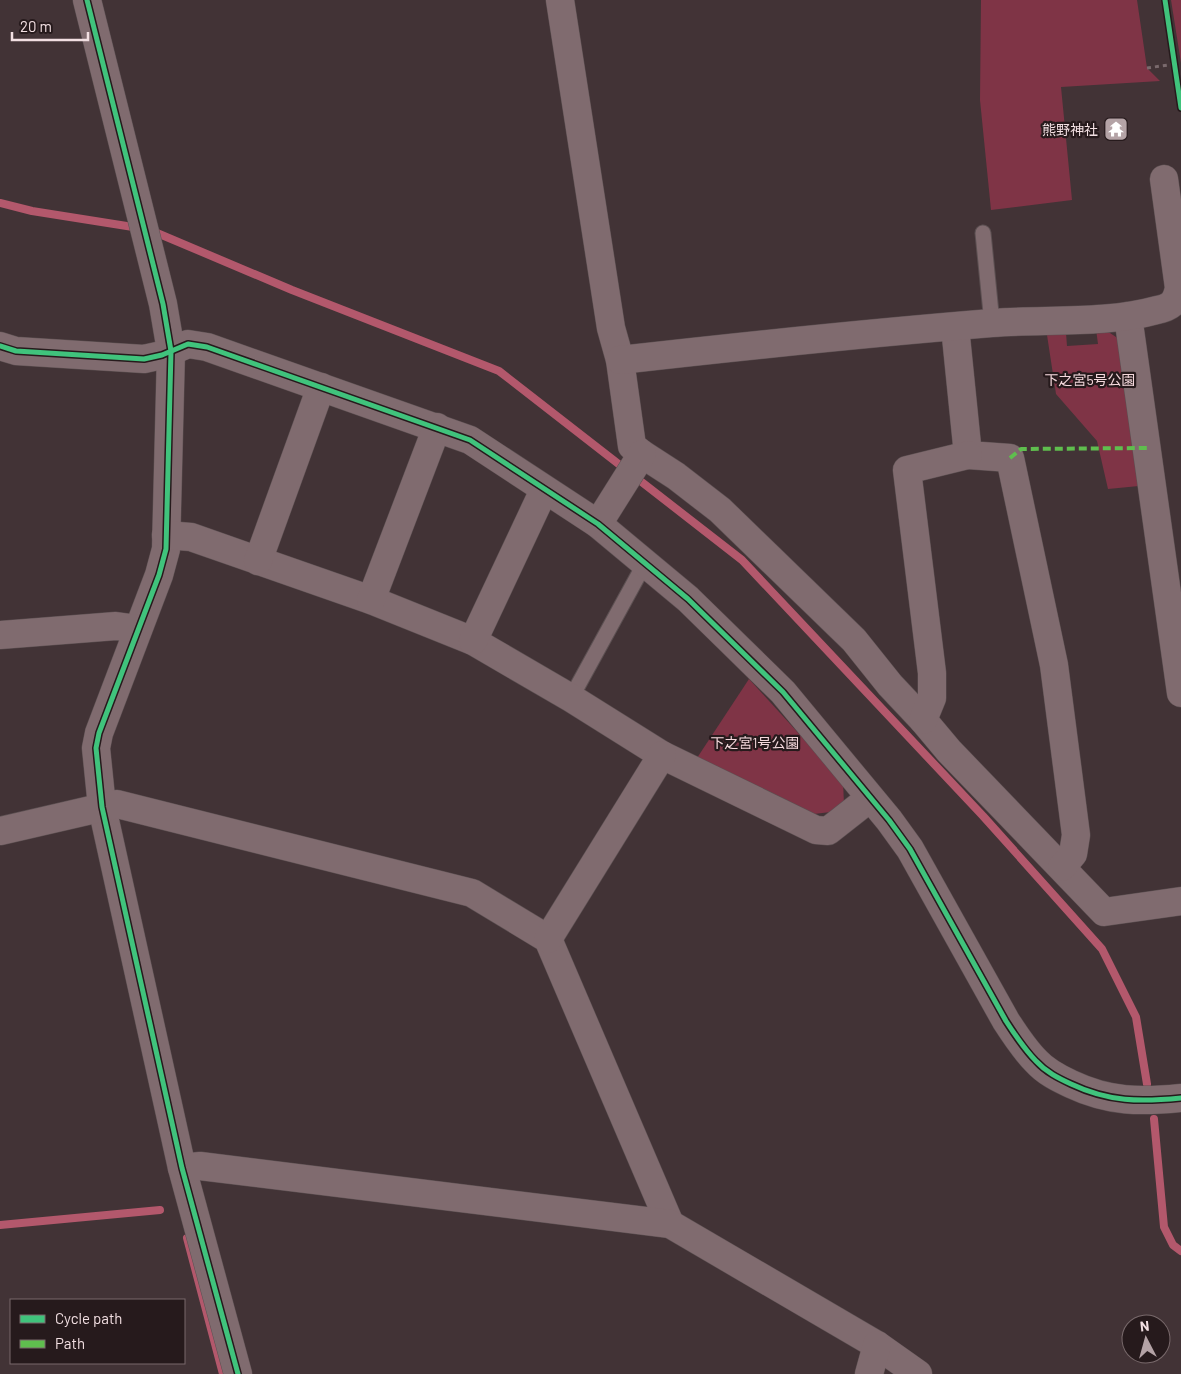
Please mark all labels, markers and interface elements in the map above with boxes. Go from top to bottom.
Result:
scale bar [12,10,89,42]
text: 20 m [20,17,52,35]
temple icon: 熊野神社 [1103,116,1129,142]
place label: 熊野神社 [1042,121,1098,138]
park label: 下之宮5号公園 [1044,371,1136,388]
park label: 下之宮1号公園 [711,734,799,751]
legend [10,1299,185,1364]
text: Cycle path [55,1309,122,1327]
north arrow [1121,1314,1171,1364]
text: N [1139,1317,1150,1335]
text: Path [55,1334,85,1352]

